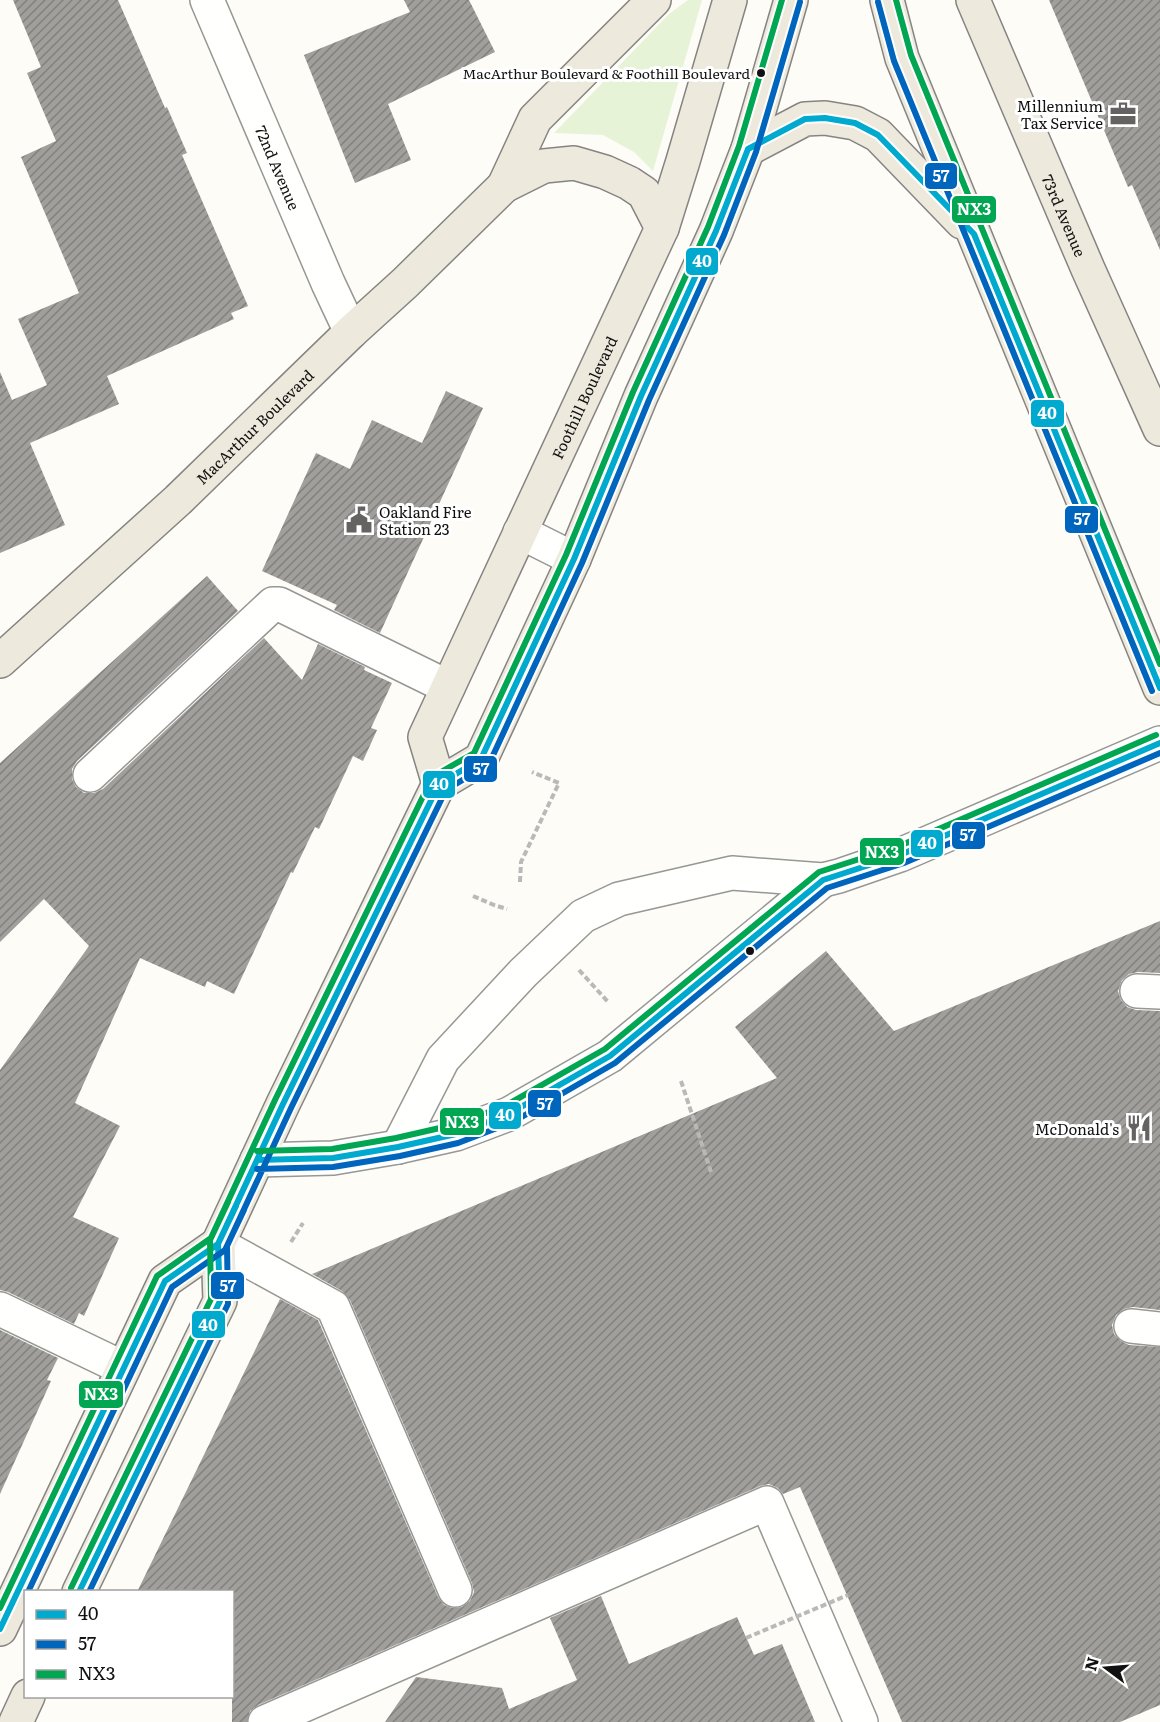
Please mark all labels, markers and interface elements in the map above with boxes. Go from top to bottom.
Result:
place label: MacArthur Boulevard & Foothill Boulevard [463,63,750,83]
marker: MacArthur Boulevard & Foothill Boulevard [755,67,767,79]
place label: Millennium Tax Service [1017,94,1103,134]
office icon: Millennium Tax Service [1108,99,1138,129]
street label: 72nd Avenue [250,121,307,213]
line badge: 57 [924,162,958,190]
text: 57 [932,163,950,187]
street label: 73rd Avenue [1037,170,1093,260]
line badge: NX3 [951,195,997,224]
text: NX3 [957,196,991,220]
line badge: 40 [685,247,719,276]
text: 40 [692,248,712,272]
street label: Foothill Boulevard [545,332,622,462]
street label: MacArthur Boulevard [190,363,318,489]
line badge: 40 [1030,399,1065,428]
text: 40 [1037,400,1057,424]
place label: Oakland Fire Station 23 [379,500,472,540]
public building icon: Oakland Fire Station 23 [344,505,374,535]
line badge: 57 [1064,505,1099,534]
text: 57 [1073,506,1091,530]
line badge: 57 [463,755,498,783]
text: 57 [472,756,490,780]
line badge: 40 [422,770,456,799]
text: 40 [429,771,449,795]
line badge: 57 [951,821,986,850]
text: 57 [959,822,977,846]
line badge: 40 [910,829,944,858]
text: 40 [917,830,937,854]
line badge: NX3 [859,837,905,866]
text: NX3 [865,839,899,863]
unlabelled marker [744,945,756,957]
line badge: 57 [527,1089,562,1118]
text: 57 [536,1091,554,1115]
line badge: 40 [488,1101,522,1130]
text: 40 [495,1102,515,1126]
line badge: NX3 [439,1107,485,1136]
text: NX3 [445,1109,479,1133]
restaurant icon: McDonald's [1124,1113,1154,1143]
place label: McDonald's [1035,1117,1119,1140]
line badge: 57 [210,1271,245,1300]
text: 57 [219,1273,237,1297]
line badge: 40 [191,1310,226,1339]
text: 40 [198,1312,218,1336]
line badge: NX3 [78,1380,124,1409]
text: NX3 [84,1381,118,1405]
legend [24,1590,234,1698]
text: 40 [78,1599,98,1626]
text: 57 [78,1629,96,1656]
north arrow [1076,1638,1136,1698]
text: N [1077,1654,1104,1673]
text: NX3 [78,1659,116,1686]

